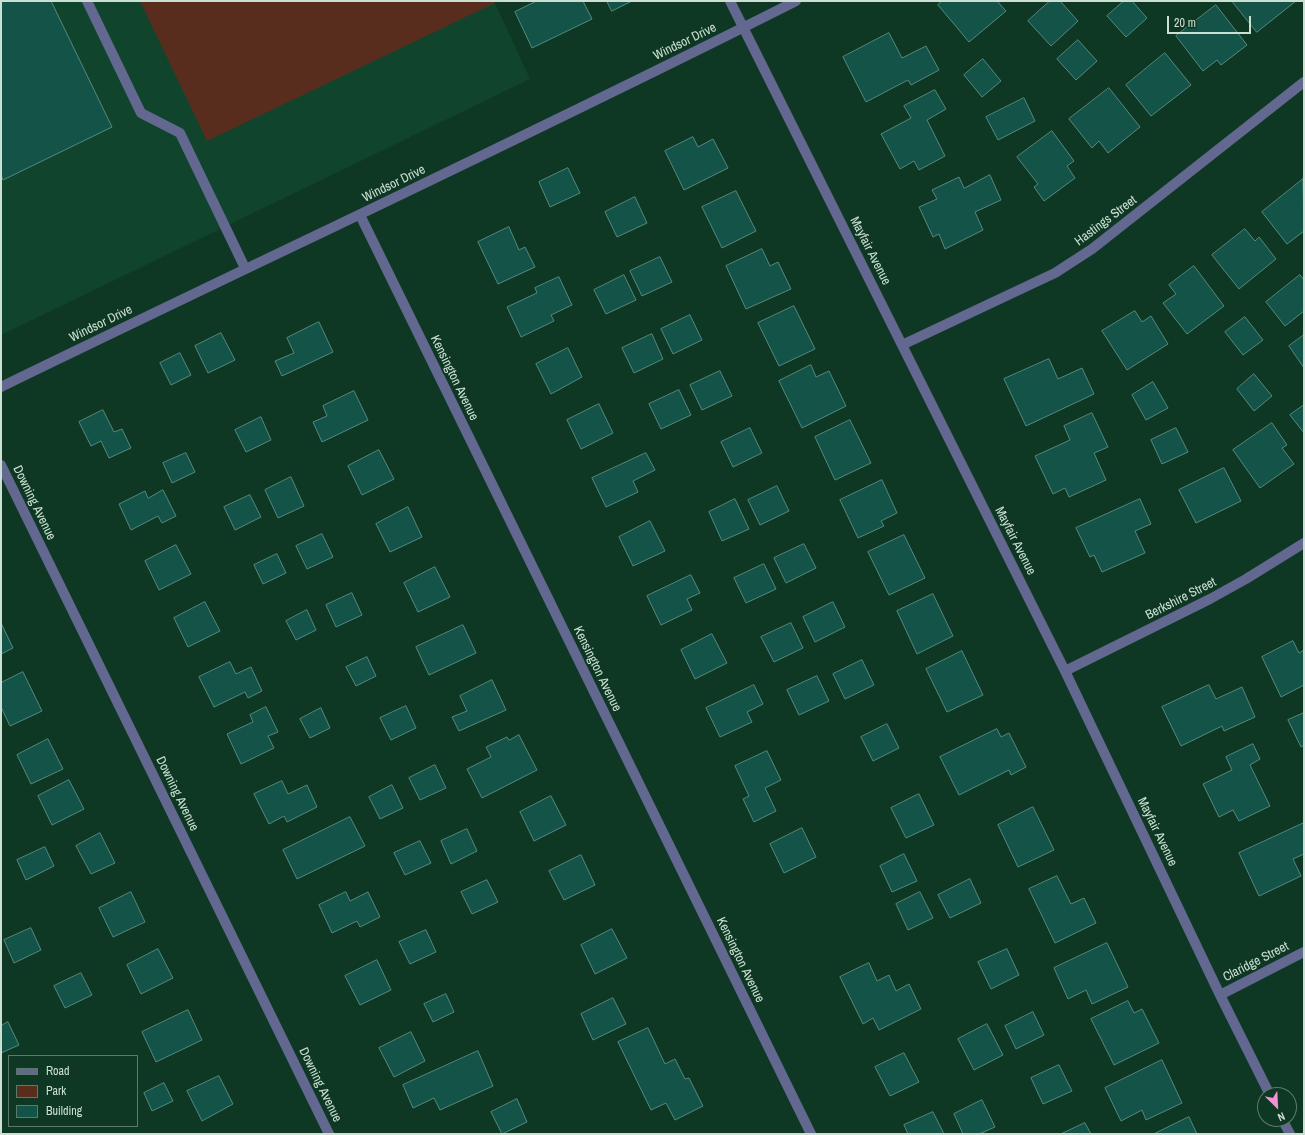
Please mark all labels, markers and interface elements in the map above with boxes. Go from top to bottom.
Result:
scale bar [1169,8,1253,34]
text: 20 m [1174,15,1196,31]
street label: Windsor Drive [651,20,719,64]
street label: Windsor Drive [360,162,428,206]
street label: Hastings Street [1072,193,1140,249]
street label: Mayfair Avenue [846,214,894,288]
street label: Windsor Drive [67,302,135,346]
street label: Kensington Avenue [427,333,481,423]
street label: Downing Avenue [9,463,59,543]
street label: Mayfair Avenue [991,504,1039,578]
street label: Berkshire Street [1143,575,1219,623]
street label: Kensington Avenue [570,624,624,714]
street label: Downing Avenue [152,754,202,834]
street label: Mayfair Avenue [1134,795,1180,869]
street label: Kensington Avenue [713,915,767,1005]
street label: Claridge Street [1221,939,1291,985]
street label: Downing Avenue [295,1045,345,1125]
legend [8,1055,138,1127]
text: Road [46,1063,70,1079]
text: Park [46,1083,66,1099]
north arrow [1257,1087,1297,1127]
text: Building [46,1103,82,1119]
text: N [1276,1109,1287,1125]

